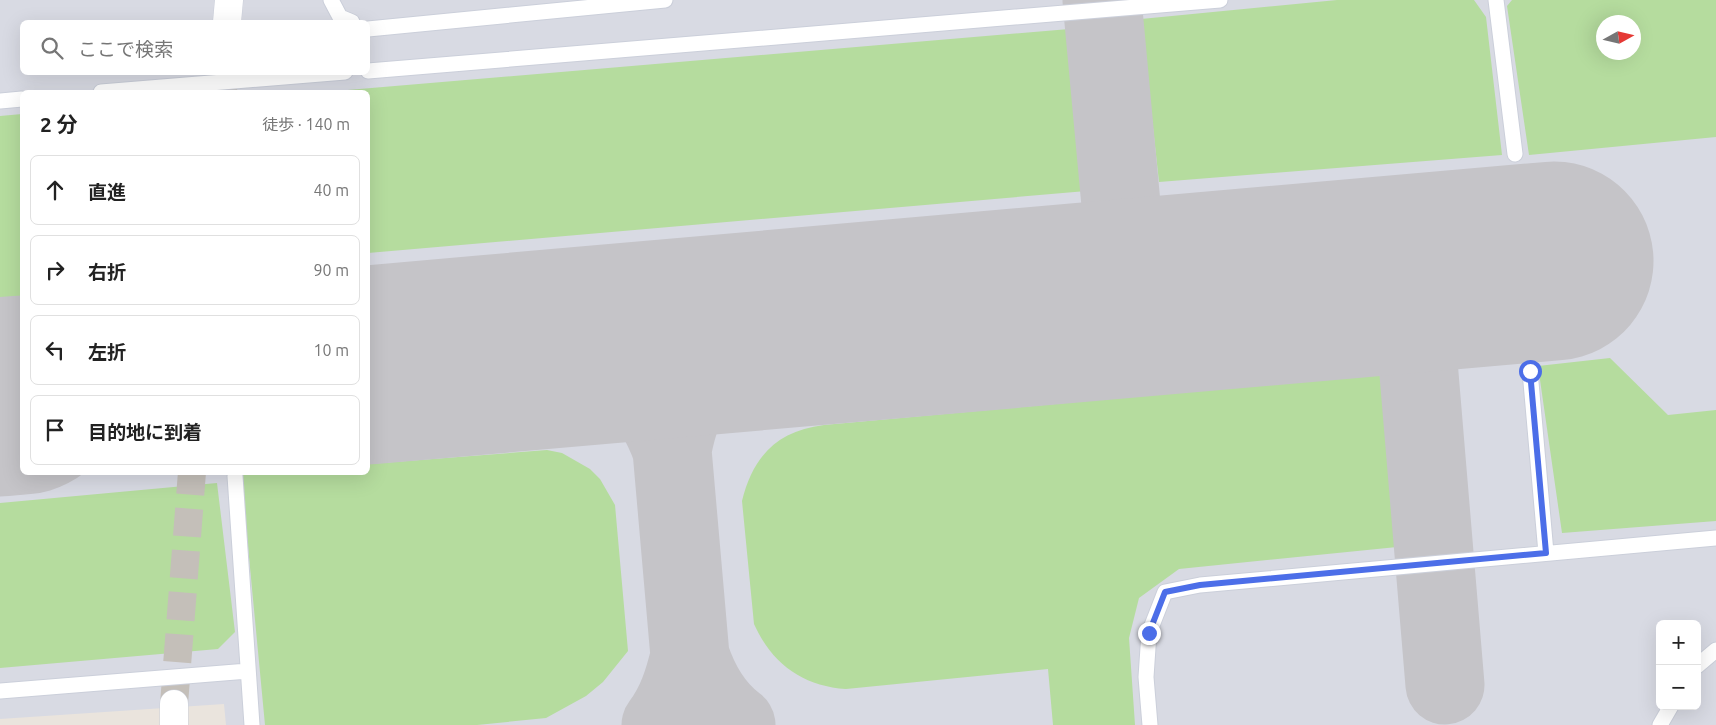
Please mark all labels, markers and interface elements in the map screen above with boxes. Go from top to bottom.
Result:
north arrow [1596,15,1641,60]
search box [20,20,370,75]
icon: search [38,34,66,62]
text: ここで検索 [78,38,173,60]
text: 2 分 [40,112,78,136]
text: 徒歩 · 140 m [262,115,350,133]
icon: ahead [41,176,69,204]
text: 直進 [88,181,126,203]
text: 40 m [313,181,349,199]
icon: right [41,256,69,284]
text: 右折 [88,261,126,283]
text: 90 m [313,261,349,279]
icon: left [41,336,69,364]
text: 左折 [88,341,126,363]
text: 10 m [313,341,349,359]
route start [1519,360,1542,383]
icon: arrive [41,416,69,444]
text: 目的地に到着 [88,421,202,443]
map controls [1656,620,1701,710]
button: + [1656,620,1701,665]
route end [1138,622,1161,645]
button: − [1656,665,1701,710]

